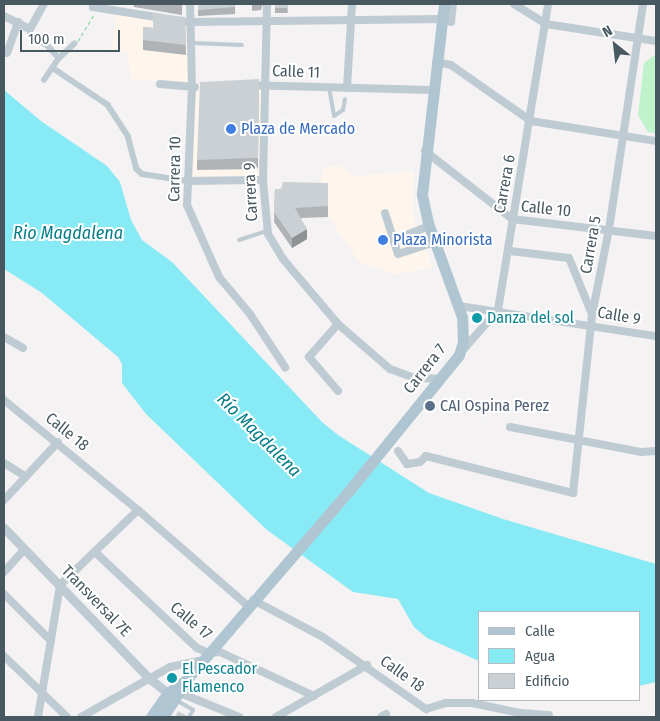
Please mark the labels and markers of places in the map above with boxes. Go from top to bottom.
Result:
place label: Plaza de Mercado [241,119,355,139]
marker: Plaza de Mercado [225,123,237,135]
place label: Plaza Minorista [393,230,493,250]
marker: Plaza Minorista [377,234,389,246]
place label: Danza del sol [487,308,574,328]
marker: Danza del sol [471,312,483,324]
place label: CAI Ospina Perez [440,396,549,416]
marker: CAI Ospina Perez [424,400,436,412]
place label: El Pescador Flamenco [182,659,257,697]
marker: El Pescador Flamenco [166,672,178,684]

